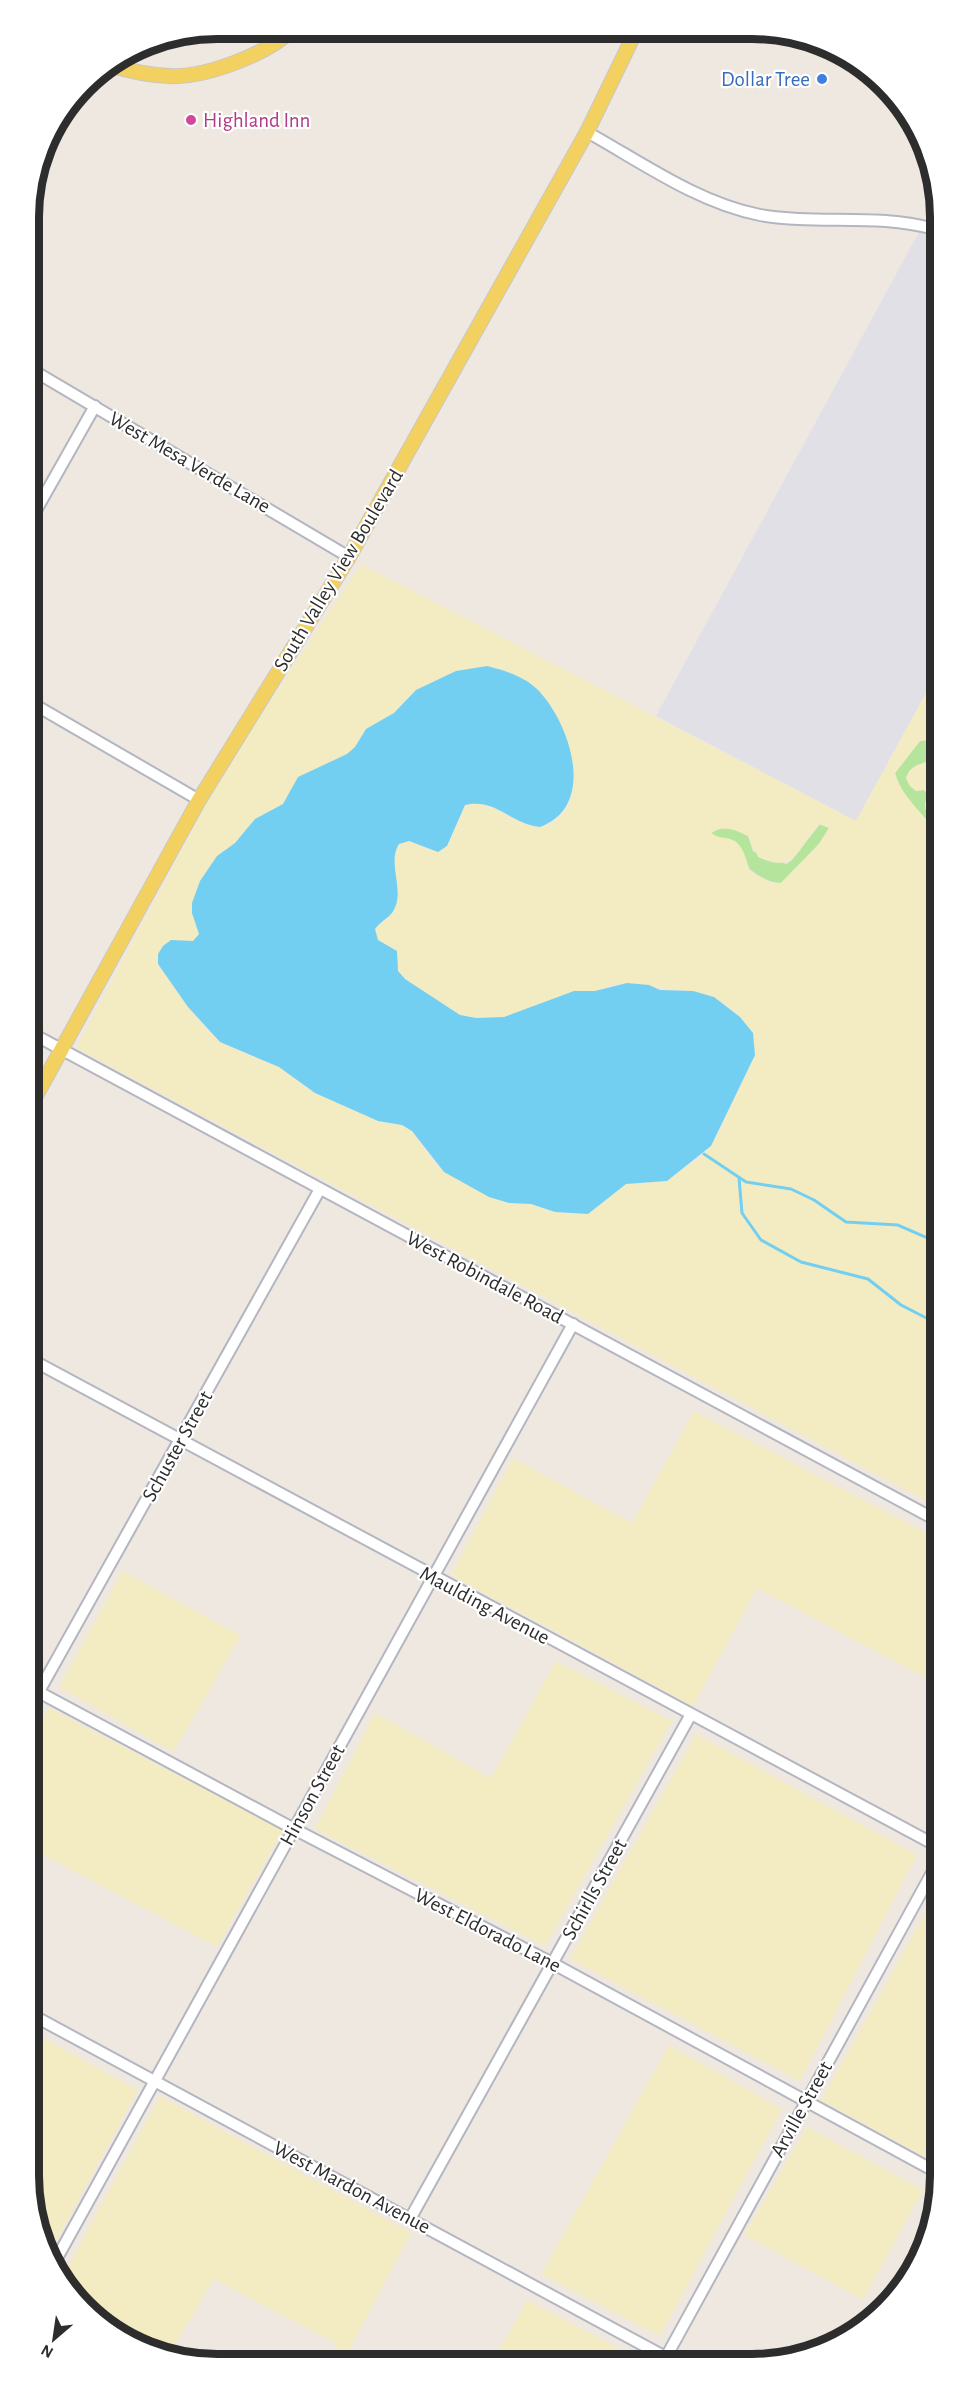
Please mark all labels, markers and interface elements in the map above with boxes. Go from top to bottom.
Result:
place label: Dollar Tree [721,69,810,90]
marker: Dollar Tree [815,72,829,86]
place label: Highland Inn [203,110,310,131]
marker: Highland Inn [184,113,198,127]
street label: West Mesa Verde Lane [106,408,274,517]
street label: South Valley View Boulevard [270,466,407,675]
street label: West Robindale Road [403,1227,567,1328]
street label: Schuster Street [138,1387,217,1505]
street label: Maulding Avenue [416,1562,553,1648]
street label: Hinson Street [276,1741,349,1849]
street label: Schirlls Street [558,1835,631,1943]
street label: West Eldorado Lane [411,1884,564,1976]
street label: Arville Street [767,2058,836,2161]
street label: West Mardon Avenue [270,2137,434,2238]
north arrow [24,2309,84,2369]
text: N [38,2342,56,2361]

